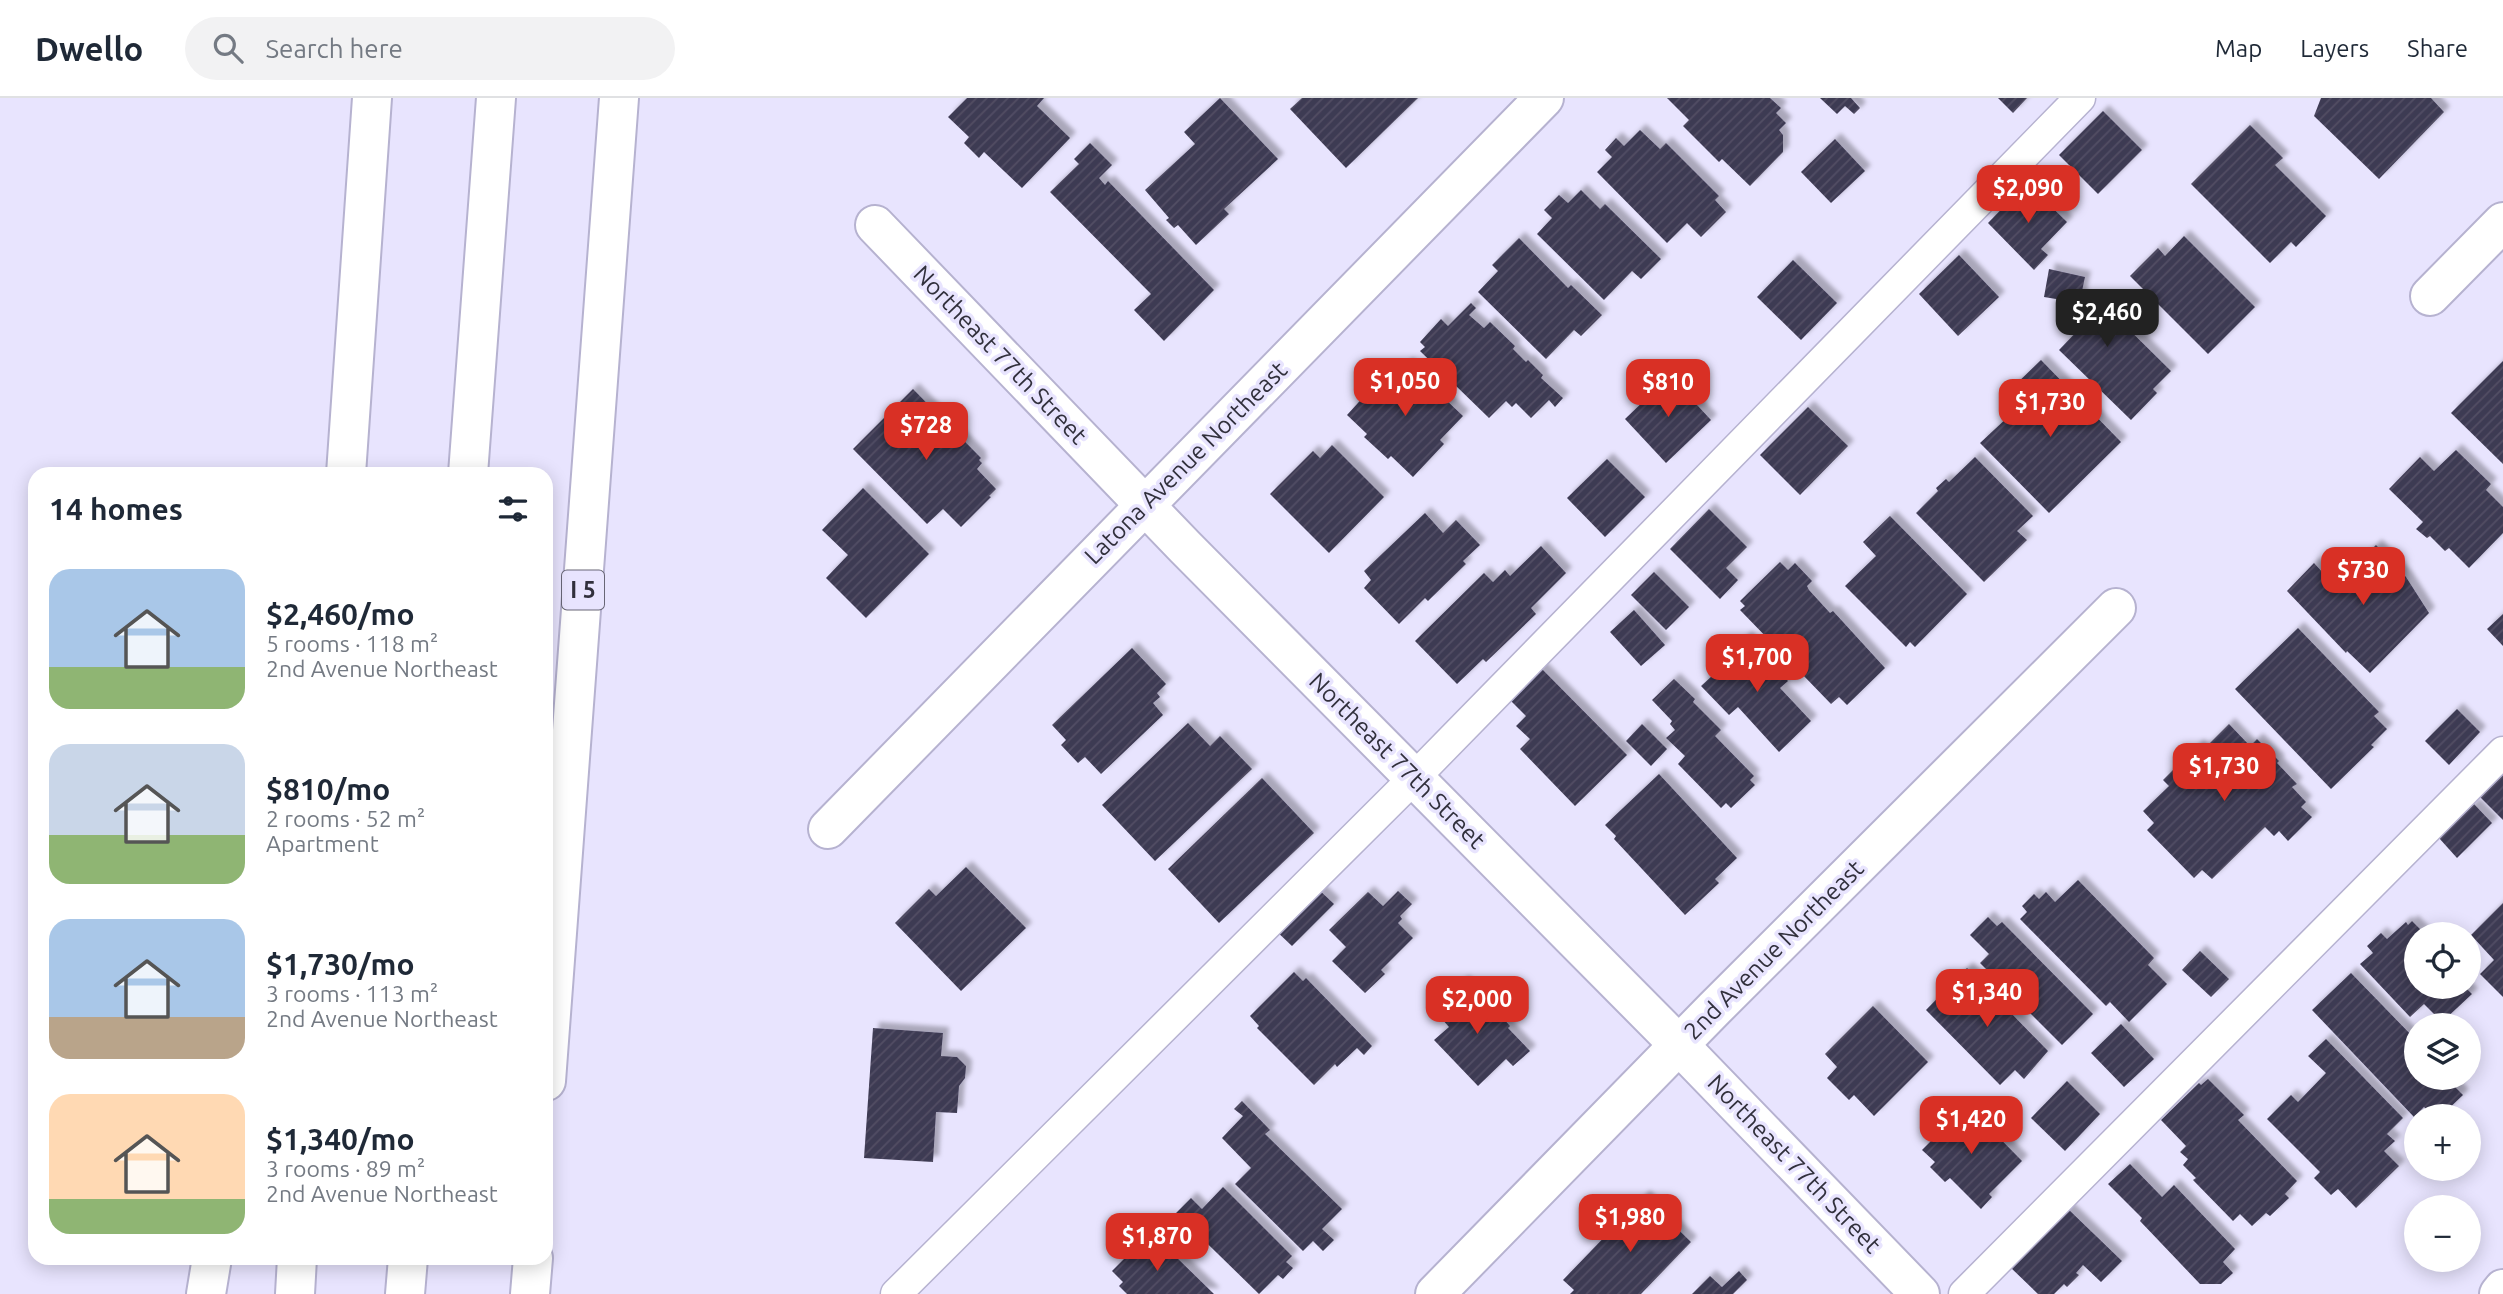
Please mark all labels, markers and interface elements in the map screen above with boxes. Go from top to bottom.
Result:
search box [185,17,675,80]
icon: search [209,29,247,67]
text: Dwello [35,30,143,67]
text: Search here [265,34,403,63]
text: Map [2215,35,2262,62]
text: Layers [2300,35,2369,62]
text: Share [2407,35,2468,62]
pin: $2,090 [1971,166,2085,225]
text: $2,090 [1993,175,2063,200]
street label: Northeast 77th Street [908,260,1093,450]
pin: $2,460 [2050,289,2164,349]
text: $2,460 [2072,299,2142,324]
street label: Latona Avenue Northeast [1079,356,1293,569]
pin: $1,050 [1348,358,1462,418]
pin: $810 [1627,360,1709,419]
text: $1,050 [1370,368,1440,393]
text: $810 [1642,369,1694,394]
pin: $1,730 [1993,380,2107,439]
text: $1,730 [2015,389,2085,414]
pin: $728 [885,402,967,462]
text: $728 [900,412,952,437]
icon: filters [494,490,532,528]
text: 14 homes [49,492,183,526]
pin: $730 [2322,547,2404,607]
text: $730 [2337,557,2389,582]
road number: I 5 [562,570,604,610]
icon: home [105,597,189,681]
text: $2,460/mo [266,597,415,631]
text: 5 rooms · 118 m² [266,631,438,656]
pin: $1,700 [1700,634,1814,694]
text: $1,700 [1722,644,1792,669]
text: 2nd Avenue Northeast [266,656,498,681]
street label: Northeast 77th Street [1304,667,1491,854]
pin: $1,730 [2167,744,2281,803]
text: $1,730 [2189,753,2259,778]
icon: home [105,772,189,856]
text: $810/mo [266,772,390,806]
text: 2 rooms · 52 m² [266,806,425,831]
text: Apartment [266,831,379,856]
street label: 2nd Avenue Northeast [1679,854,1869,1045]
map controls [2404,922,2481,1272]
button: locate [2404,922,2481,999]
icon: home [105,947,189,1031]
text: $1,730/mo [266,947,415,981]
pin: $1,340 [1930,970,2044,1029]
pin: $2,000 [1420,976,1534,1036]
text: $1,340 [1952,979,2022,1004]
text: 3 rooms · 113 m² [266,981,438,1006]
text: $2,000 [1442,986,1512,1011]
text: 2nd Avenue Northeast [266,1006,498,1031]
button: layers [2404,1013,2481,1090]
street label: Northeast 77th Street [1702,1069,1887,1259]
pin: $1,420 [1914,1096,2028,1156]
button: + [2404,1104,2481,1181]
text: $1,420 [1936,1106,2006,1131]
icon: home [105,1122,189,1206]
text: $1,340/mo [266,1122,415,1156]
text: 3 rooms · 89 m² [266,1156,425,1181]
text: 2nd Avenue Northeast [266,1181,498,1206]
pin: $1,980 [1573,1194,1687,1254]
button: − [2404,1195,2481,1272]
text: $1,980 [1595,1204,1665,1229]
pin: $1,870 [1100,1214,1214,1273]
text: $1,870 [1122,1223,1192,1248]

